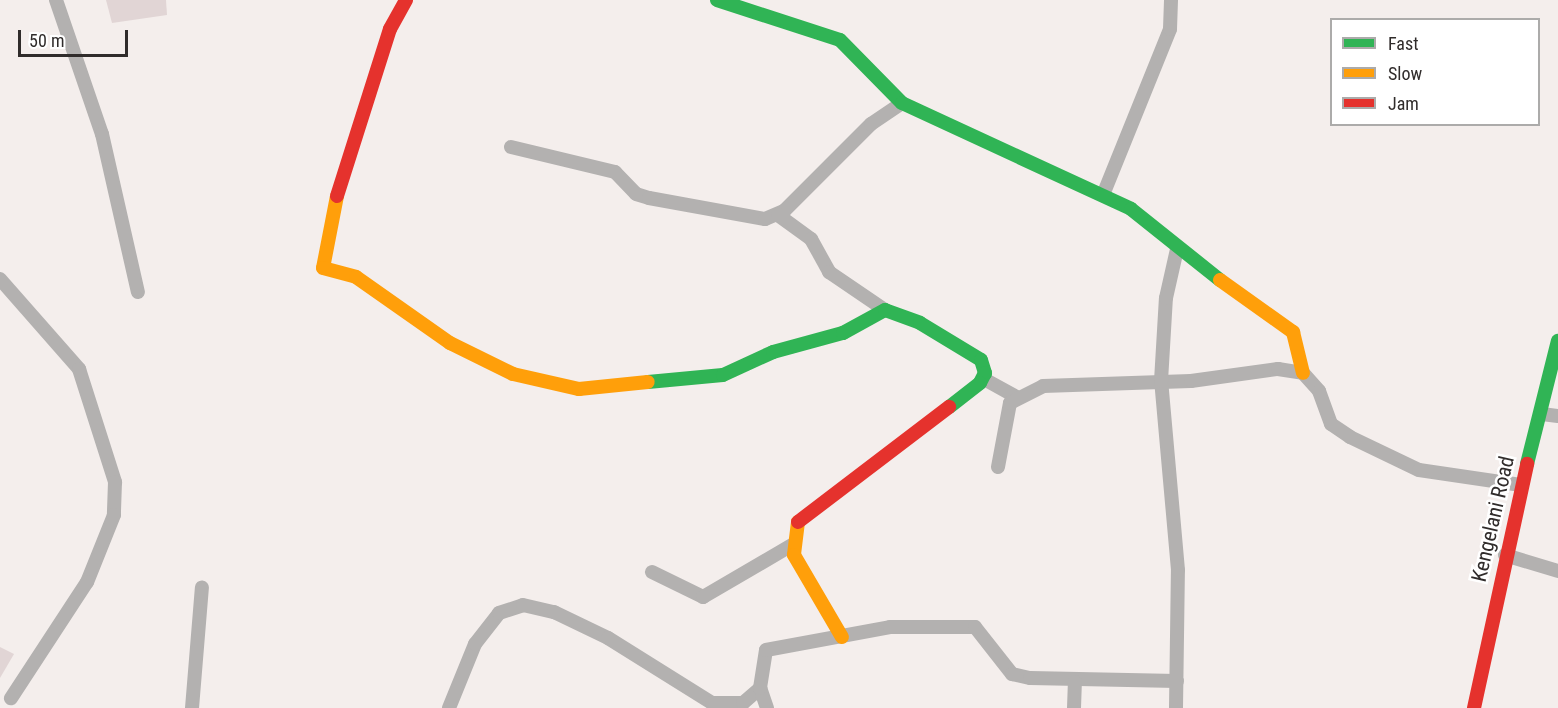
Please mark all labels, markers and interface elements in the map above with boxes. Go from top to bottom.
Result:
scale bar [21,18,130,56]
legend [1330,18,1540,126]
text: 50 m [29,30,64,51]
text: Fast [1388,33,1419,54]
text: Slow [1388,63,1422,84]
text: Jam [1388,93,1419,114]
street label: Kengelani Road [1466,454,1520,584]

